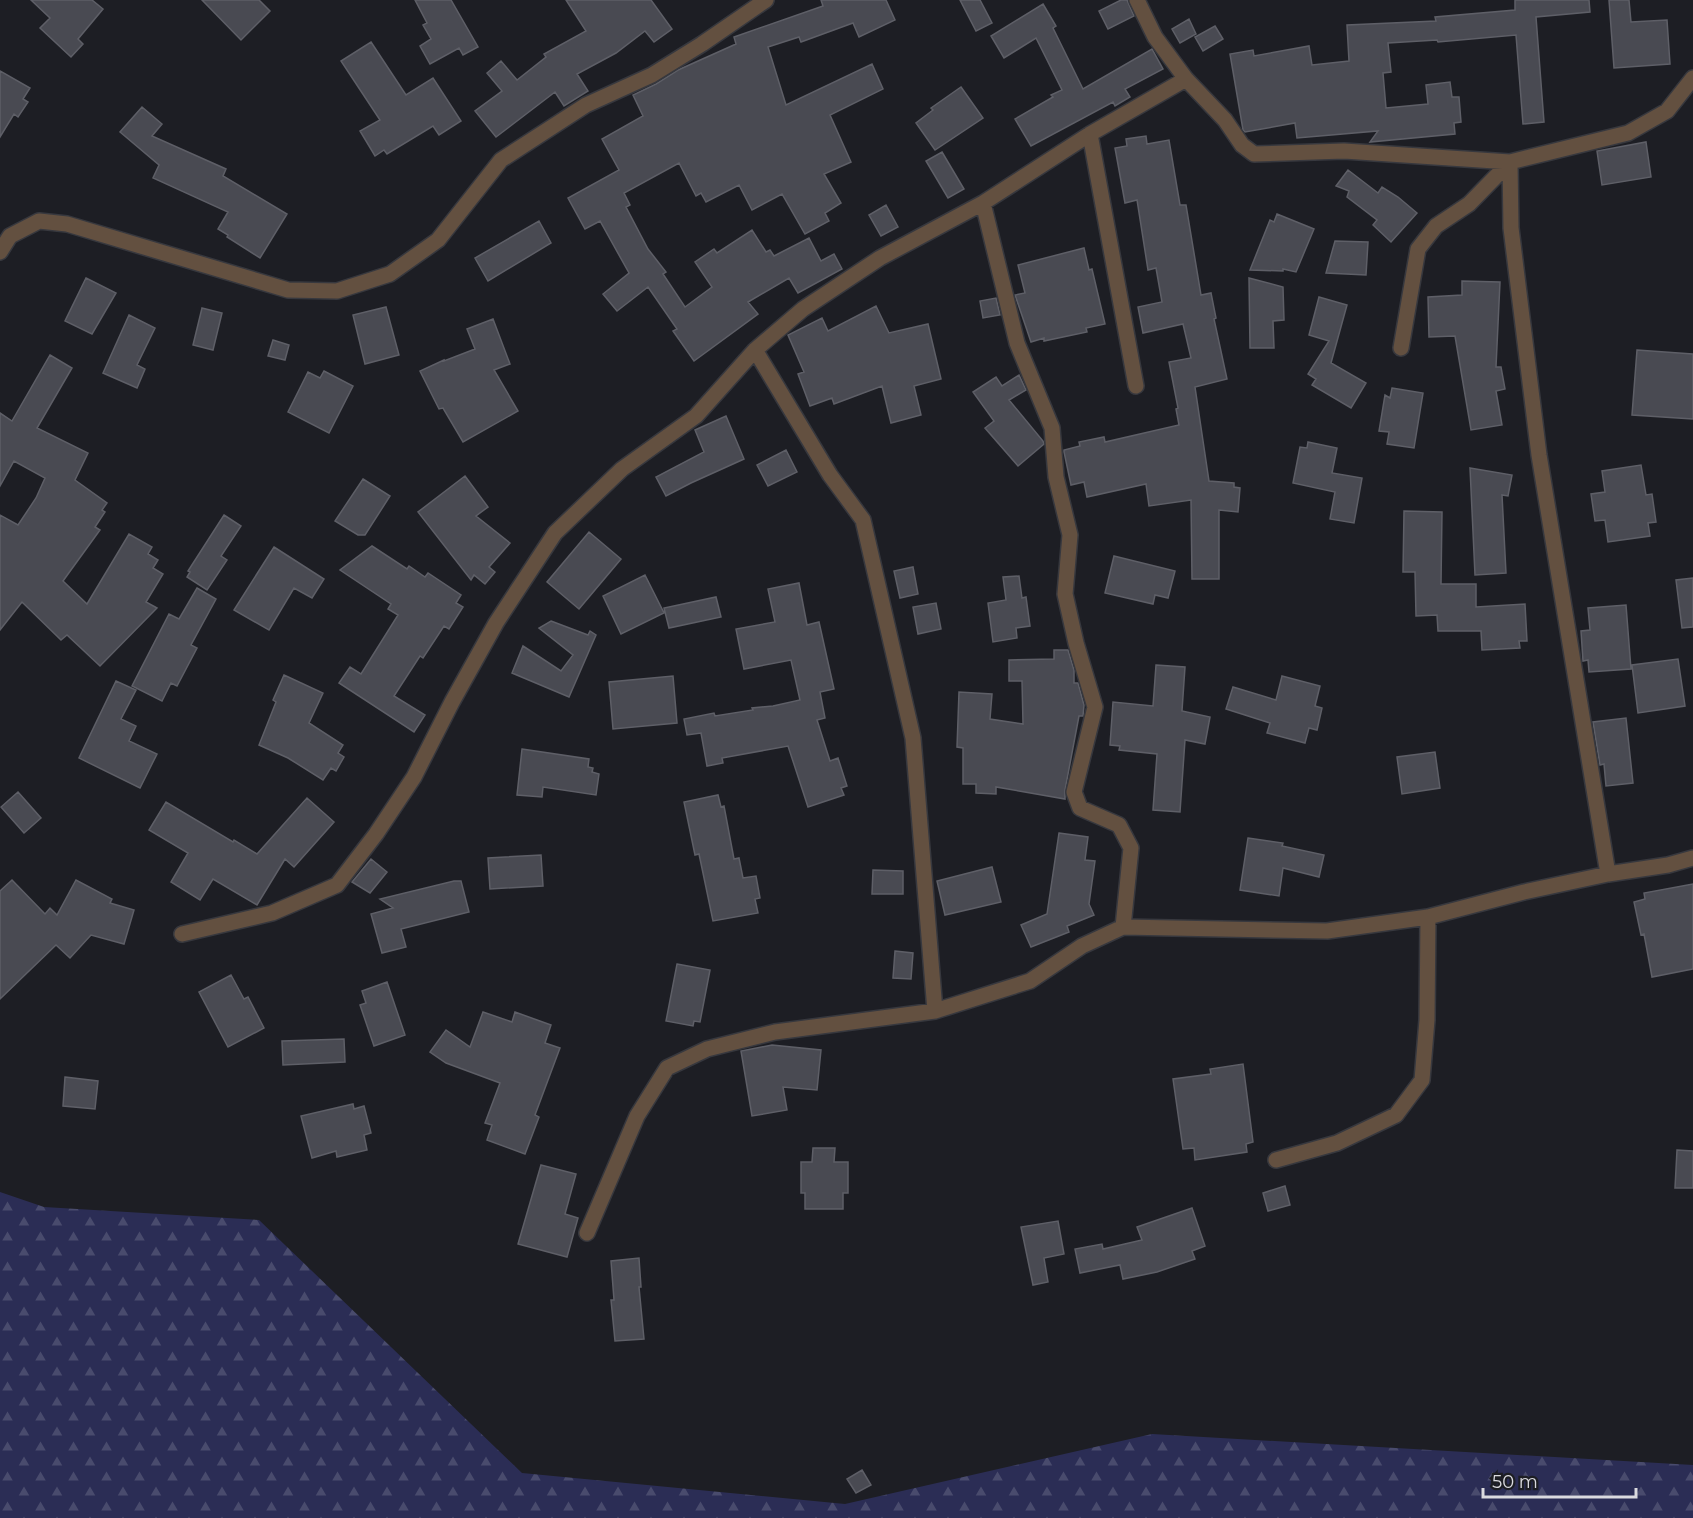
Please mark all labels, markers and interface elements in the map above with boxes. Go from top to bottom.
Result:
scale bar [1483,1461,1636,1499]
text: 50 m [1492,1471,1538,1493]

